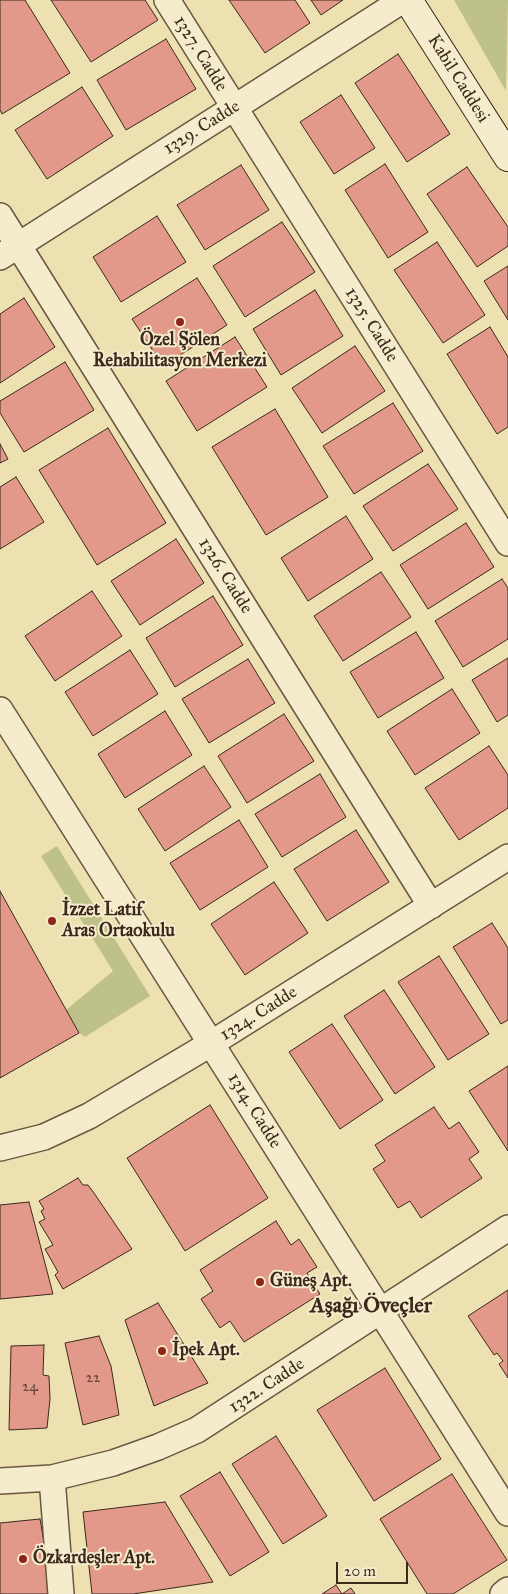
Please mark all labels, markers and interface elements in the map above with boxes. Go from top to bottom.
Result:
street label: 1327. Cadde [168,12,232,96]
street label: Kabil Caddesi [422,31,494,127]
street label: 1329. Cadde [160,96,244,160]
street label: 1325. Cadde [340,284,402,366]
marker: Özel Şölen Rehabilitasyon Merkezi [174,316,186,328]
place label: Özel Şölen Rehabilitasyon Merkezi [93,330,267,372]
street label: 1326. Cadde [193,534,257,618]
place label: İzzet Latif Aras Ortaokulu [62,900,175,942]
marker: İzzet Latif Aras Ortaokulu [46,915,58,927]
street label: 1324. Cadde [217,982,301,1046]
street label: 1314. Cadde [222,1069,286,1153]
place label: Güneş Apt. [270,1271,352,1293]
marker: Güneş Apt. [254,1276,266,1288]
district label: Aşağı Öveçler [310,1294,432,1320]
place label: İpek Apt. [172,1340,240,1362]
marker: İpek Apt. [156,1345,168,1357]
street label: 1322. Cadde [225,1354,309,1418]
house number: 22 [86,1369,100,1387]
house number: 24 [22,1378,38,1396]
place label: Özkardeşler Apt. [33,1548,155,1570]
scale bar [338,1552,410,1584]
marker: Özkardeşler Apt. [17,1553,29,1565]
text: 20 m [344,1562,376,1580]

